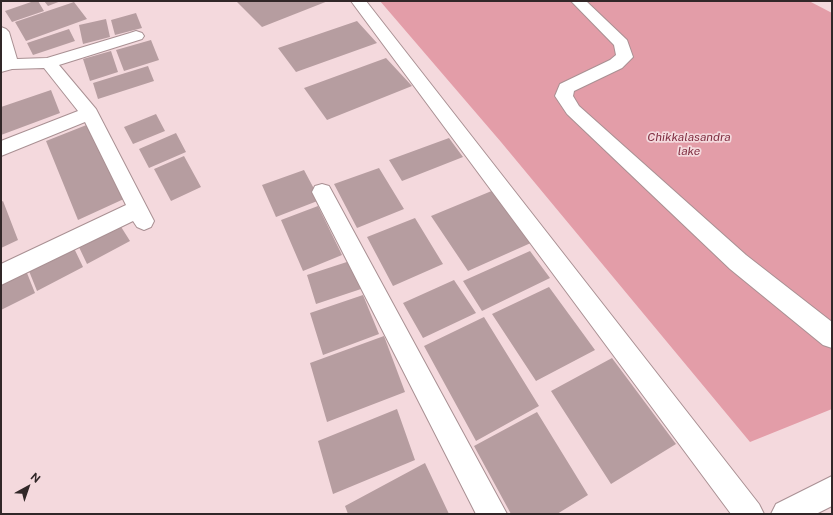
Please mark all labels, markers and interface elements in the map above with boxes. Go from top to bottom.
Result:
water label: Chikkalasandra lake [647,130,731,158]
north arrow [8,467,48,507]
text: N [29,470,43,485]

